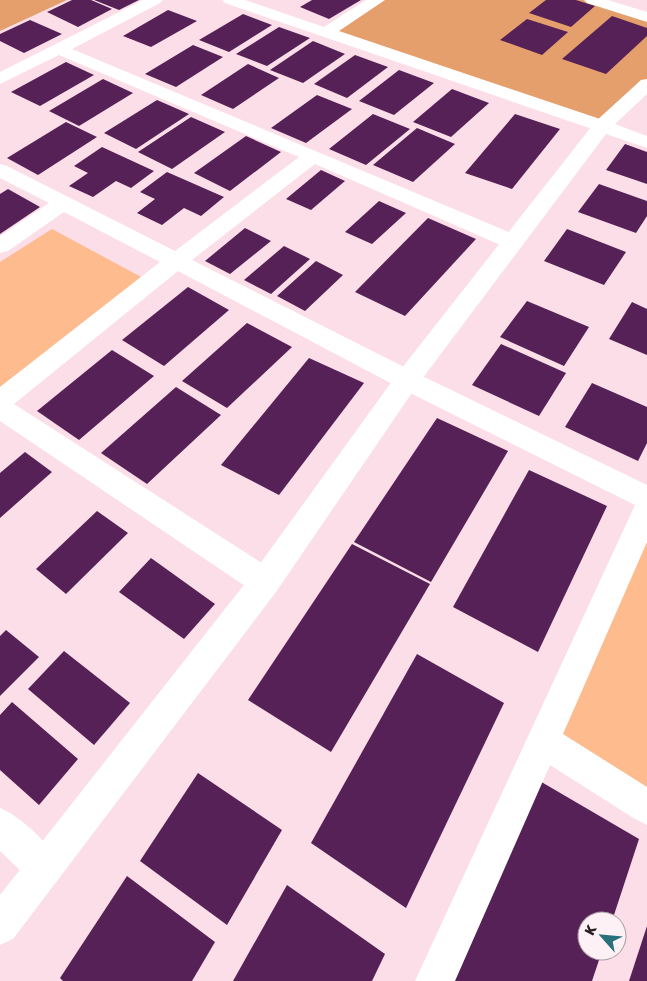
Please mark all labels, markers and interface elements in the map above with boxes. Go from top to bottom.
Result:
north arrow [577,911,627,961]
text: K [581,922,601,938]

